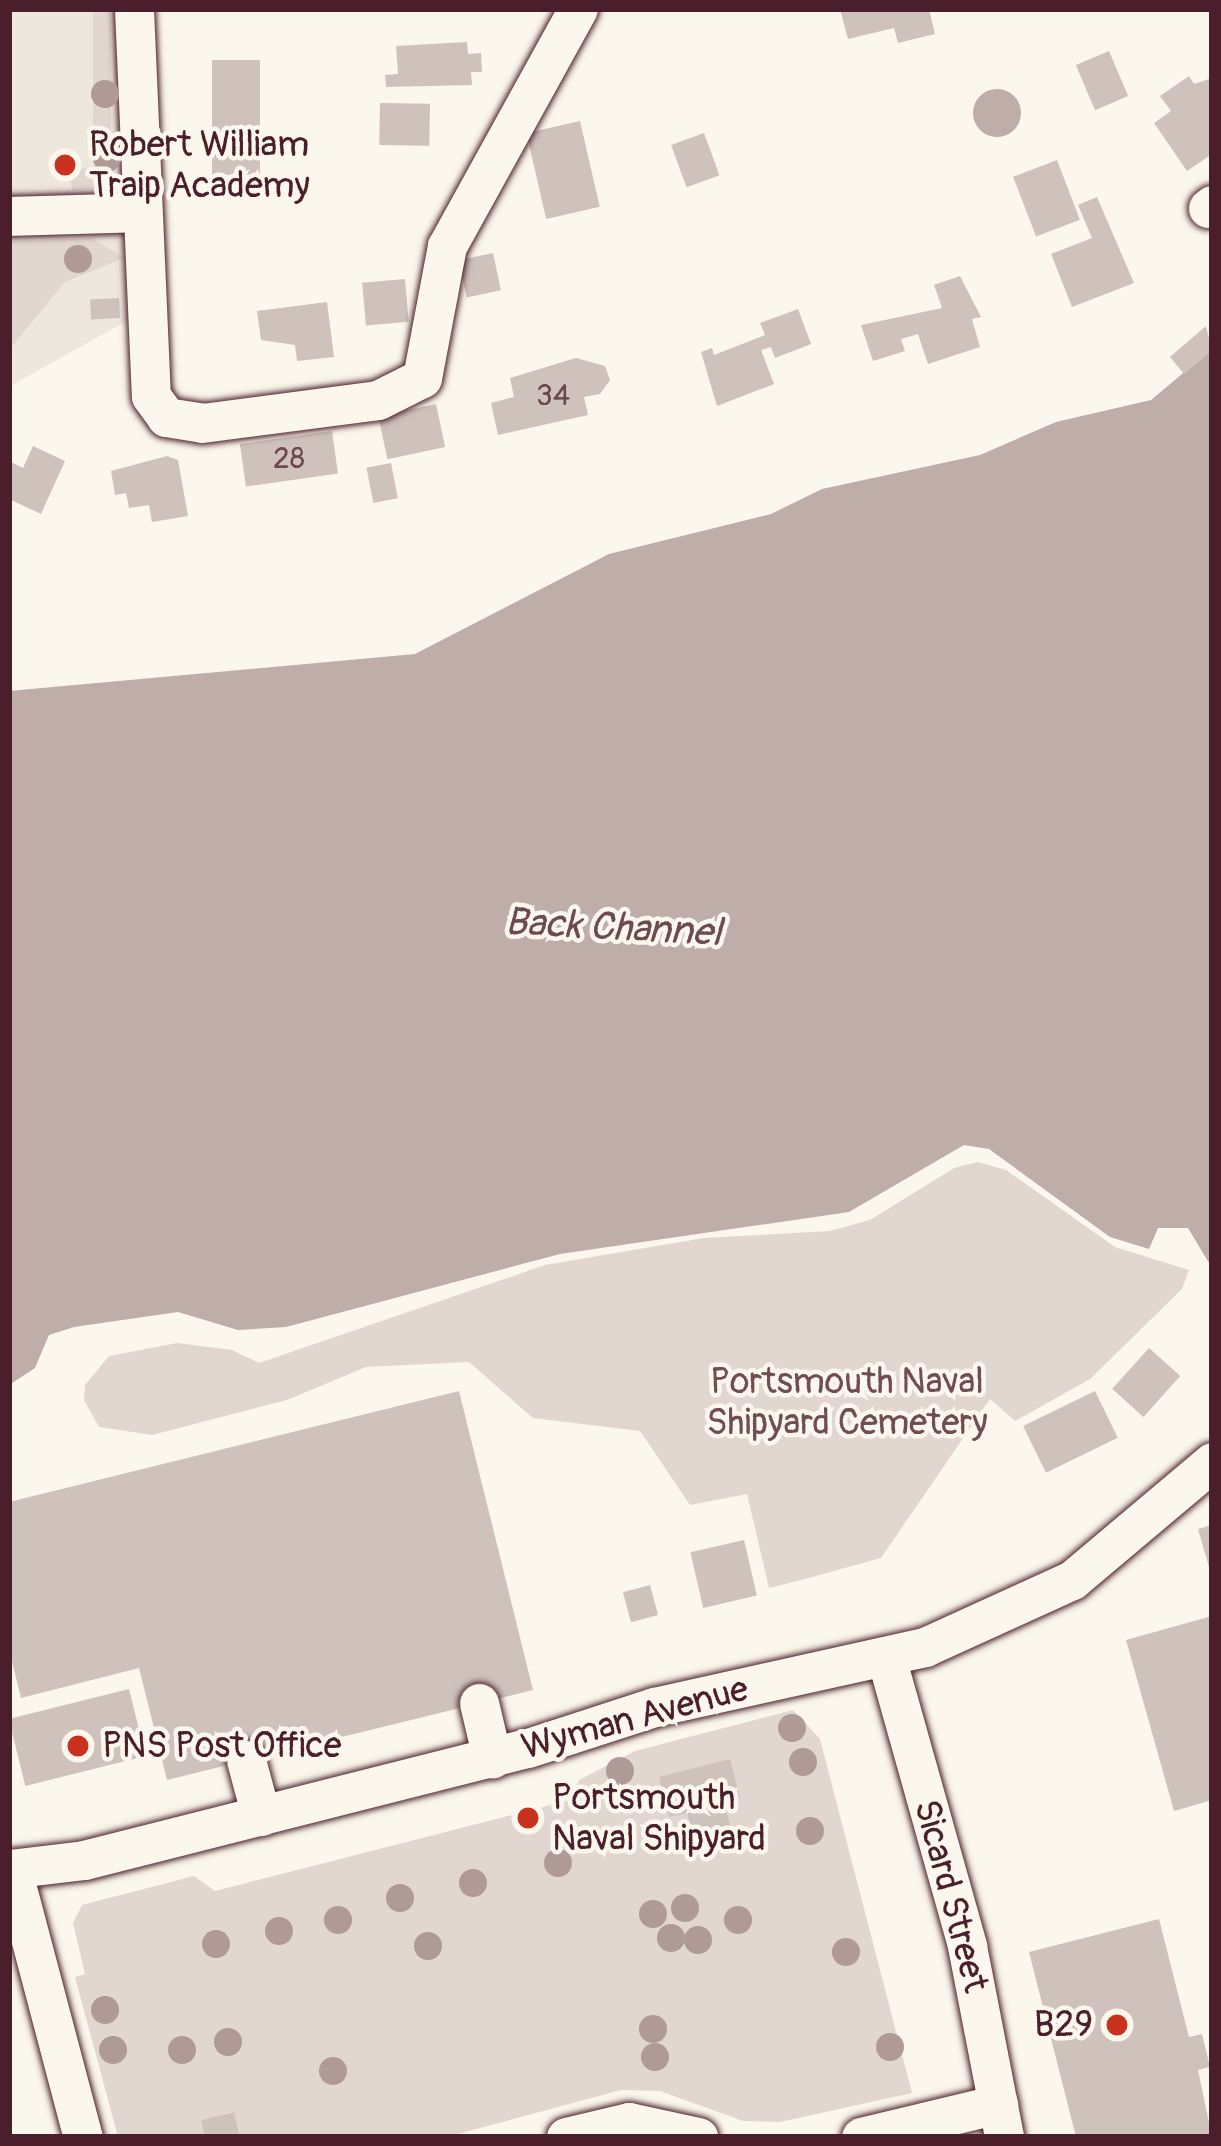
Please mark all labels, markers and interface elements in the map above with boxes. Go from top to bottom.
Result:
place label: Robert William Traip Academy [89,122,310,207]
marker: Robert William Traip Academy [52,152,78,178]
house number: 34 [536,378,570,414]
house number: 28 [273,441,305,477]
water label: Back Channel [504,899,722,957]
park label: Portsmouth Naval Shipyard Cemetery [706,1359,988,1444]
street label: Wyman Avenue [517,1667,753,1769]
place label: PNS Post Office [102,1724,341,1768]
marker: PNS Post Office [65,1733,91,1759]
place label: Portsmouth Naval Shipyard [552,1775,766,1860]
street label: Sicard Street [905,1795,997,1997]
marker: Portsmouth Naval Shipyard [515,1805,541,1831]
place label: B29 [1034,2003,1093,2047]
marker: B29 [1104,2012,1130,2038]

